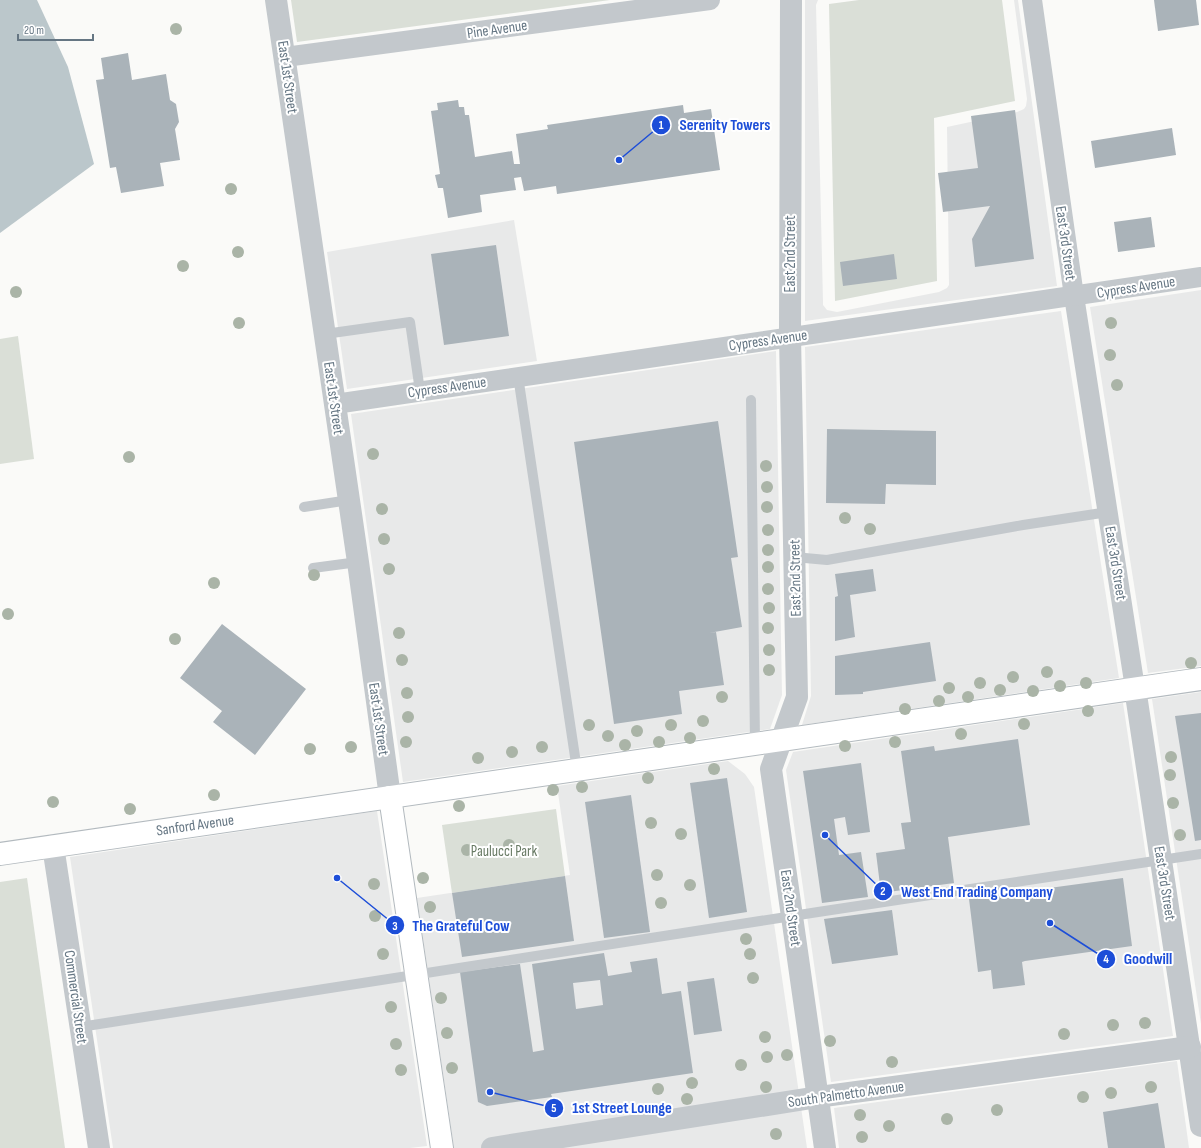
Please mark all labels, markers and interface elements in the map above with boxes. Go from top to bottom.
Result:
scale bar [18,16,93,42]
street label: Pine Avenue [466,16,528,43]
text: 20 m [24,23,44,38]
street label: East 1st Street [273,39,302,115]
callout: Serenity Towers [651,111,778,139]
text: Serenity Towers [680,116,770,135]
text: 1 [659,118,664,133]
street label: East 3rd Street [1051,205,1080,282]
street label: East 2nd Street [781,215,800,292]
street label: Cypress Avenue [1096,272,1177,303]
street label: Cypress Avenue [728,326,809,355]
street label: East 1st Street [319,360,348,436]
street label: Cypress Avenue [407,373,488,402]
street label: East 3rd Street [1100,525,1131,602]
street label: East 2nd Street [785,539,806,617]
street label: East 1st Street [364,681,393,757]
street label: Sanford Avenue [155,811,235,840]
park label: Paulucci Park [471,842,537,861]
street label: East 3rd Street [1149,845,1180,922]
street label: East 2nd Street [776,869,805,948]
callout: West End Trading Company [873,877,1061,905]
text: West End Trading Company [901,883,1053,902]
text: 2 [880,884,886,899]
callout: The Grateful Cow [385,911,518,939]
text: The Grateful Cow [412,917,510,936]
text: 3 [392,919,398,934]
callout: Goodwill [1096,945,1181,973]
street label: Commercial Street [60,949,92,1045]
text: Goodwill [1124,950,1172,969]
text: 4 [1103,952,1109,967]
street label: South Palmetto Avenue [787,1077,905,1112]
callout: 1st Street Lounge [544,1094,679,1122]
text: 1st Street Lounge [572,1099,672,1118]
text: 5 [551,1101,557,1116]

